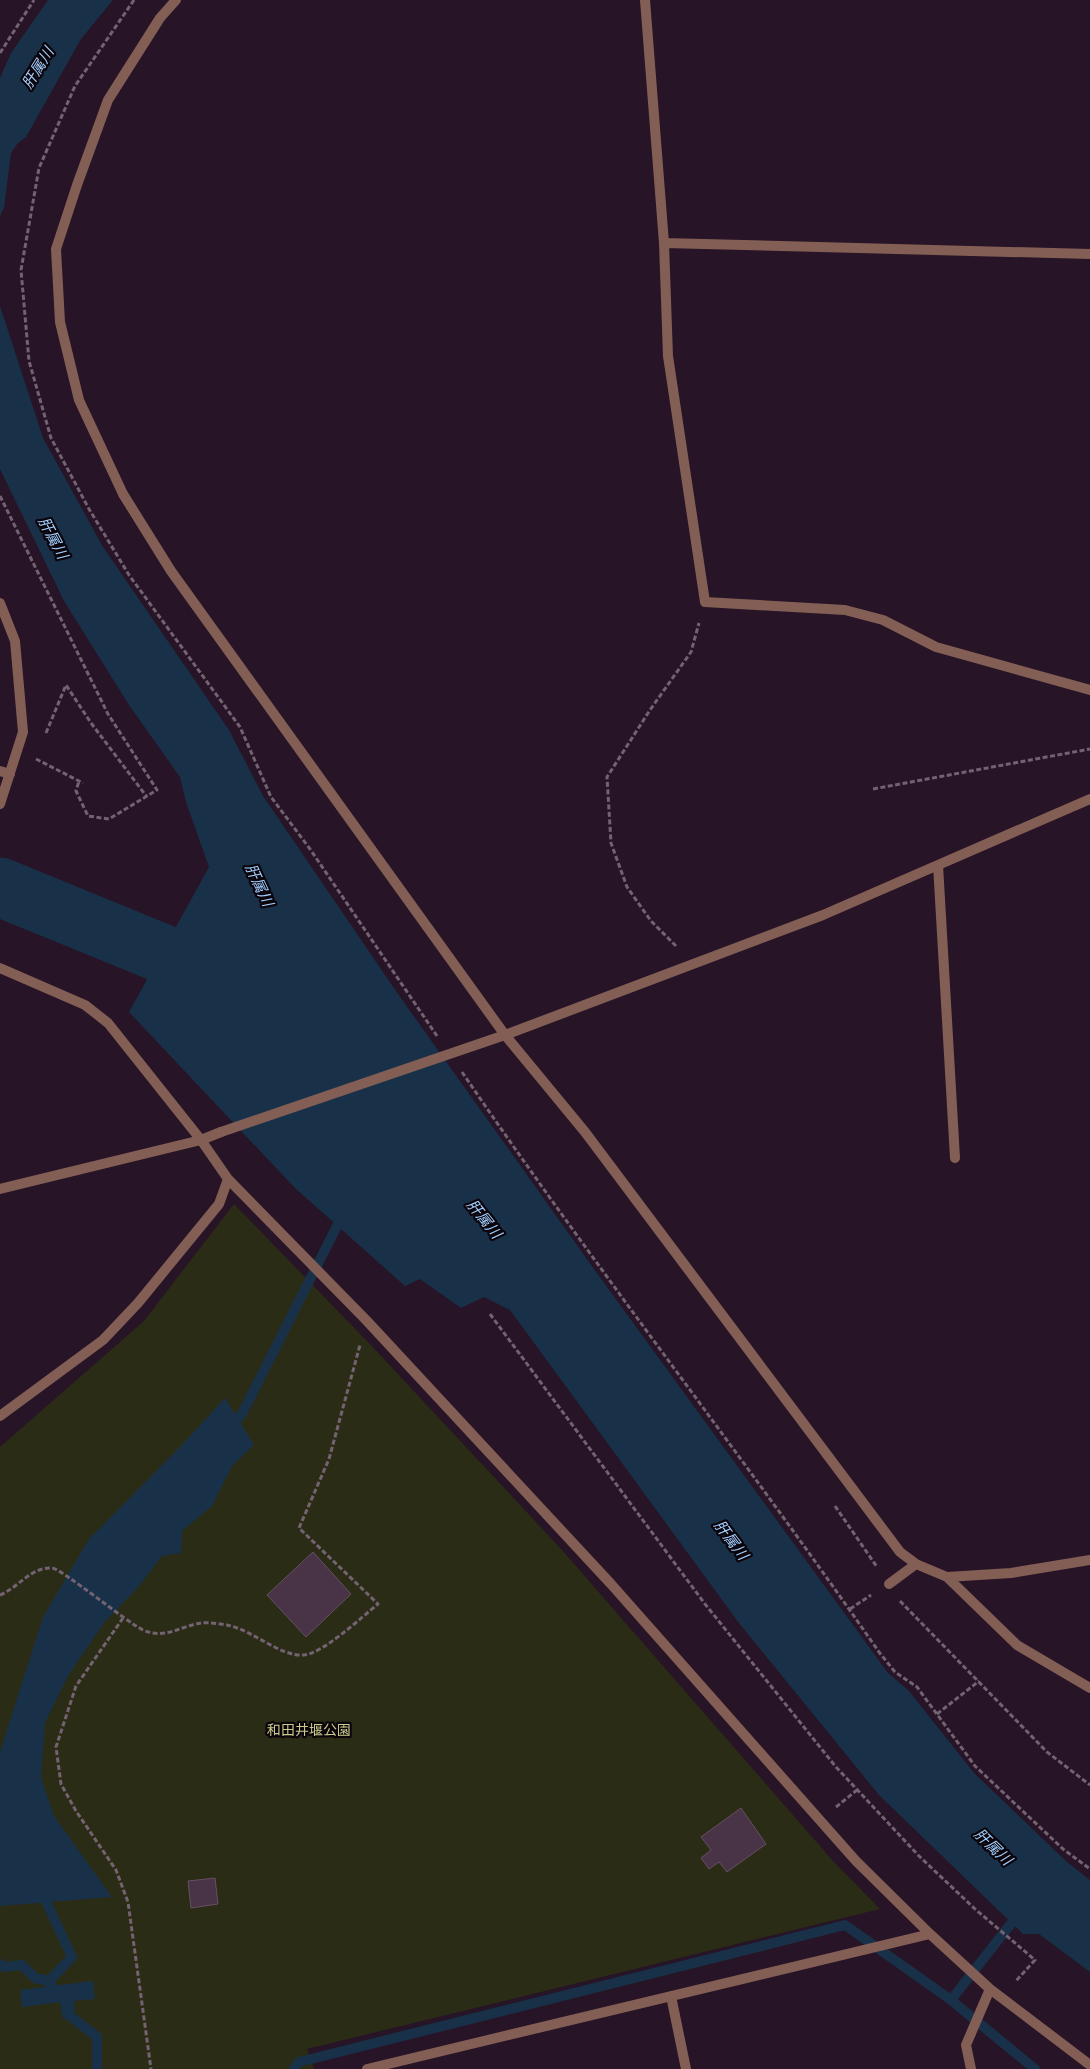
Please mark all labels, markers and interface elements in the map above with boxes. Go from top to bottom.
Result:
water label: 肝属川 [18,42,59,92]
water label: 肝属川 [34,514,72,564]
water label: 肝属川 [241,861,278,911]
water label: 肝属川 [463,1196,506,1244]
water label: 肝属川 [710,1517,753,1565]
park label: 和田井堰公園 [267,1721,351,1739]
water label: 肝属川 [971,1825,1017,1870]

